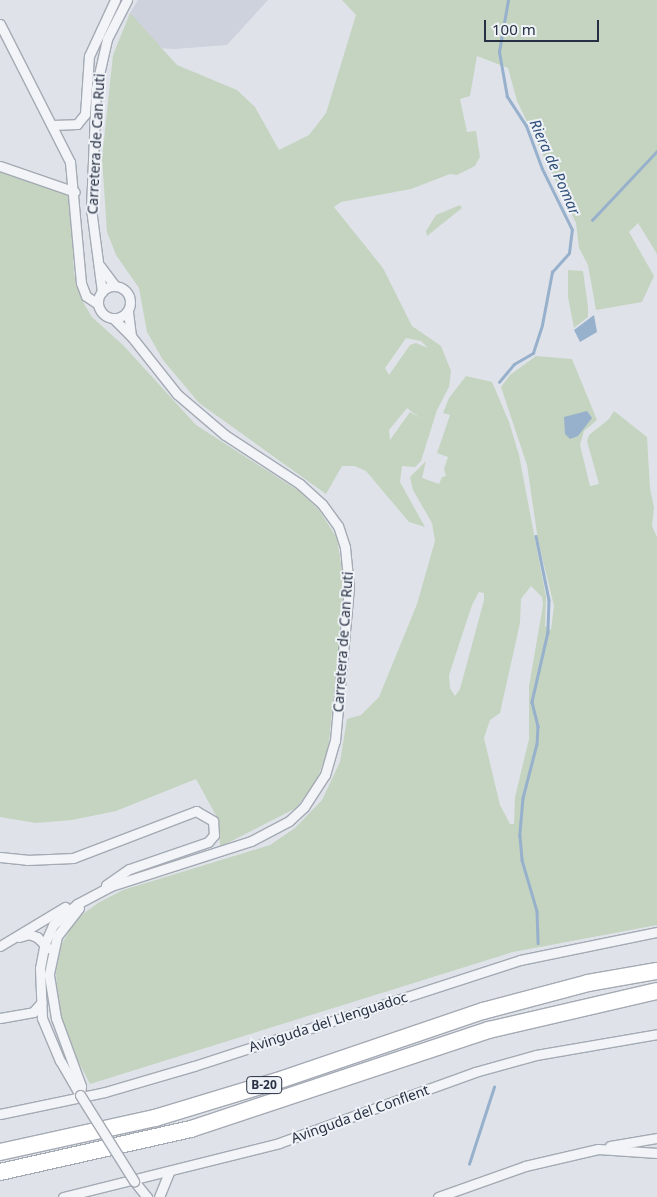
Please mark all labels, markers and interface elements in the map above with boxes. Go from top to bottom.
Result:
scale bar [487,10,602,42]
text: 100 m [492,19,536,39]
street label: Carretera de Can Ruti [84,73,108,215]
water label: Riera de Pomar [526,116,584,218]
street label: Carretera de Can Ruti [330,571,356,713]
street label: Avinguda del Llenguadoc [247,988,409,1056]
road number: B-20 [245,1076,283,1094]
street label: Avinguda del Conflent [289,1081,431,1147]

